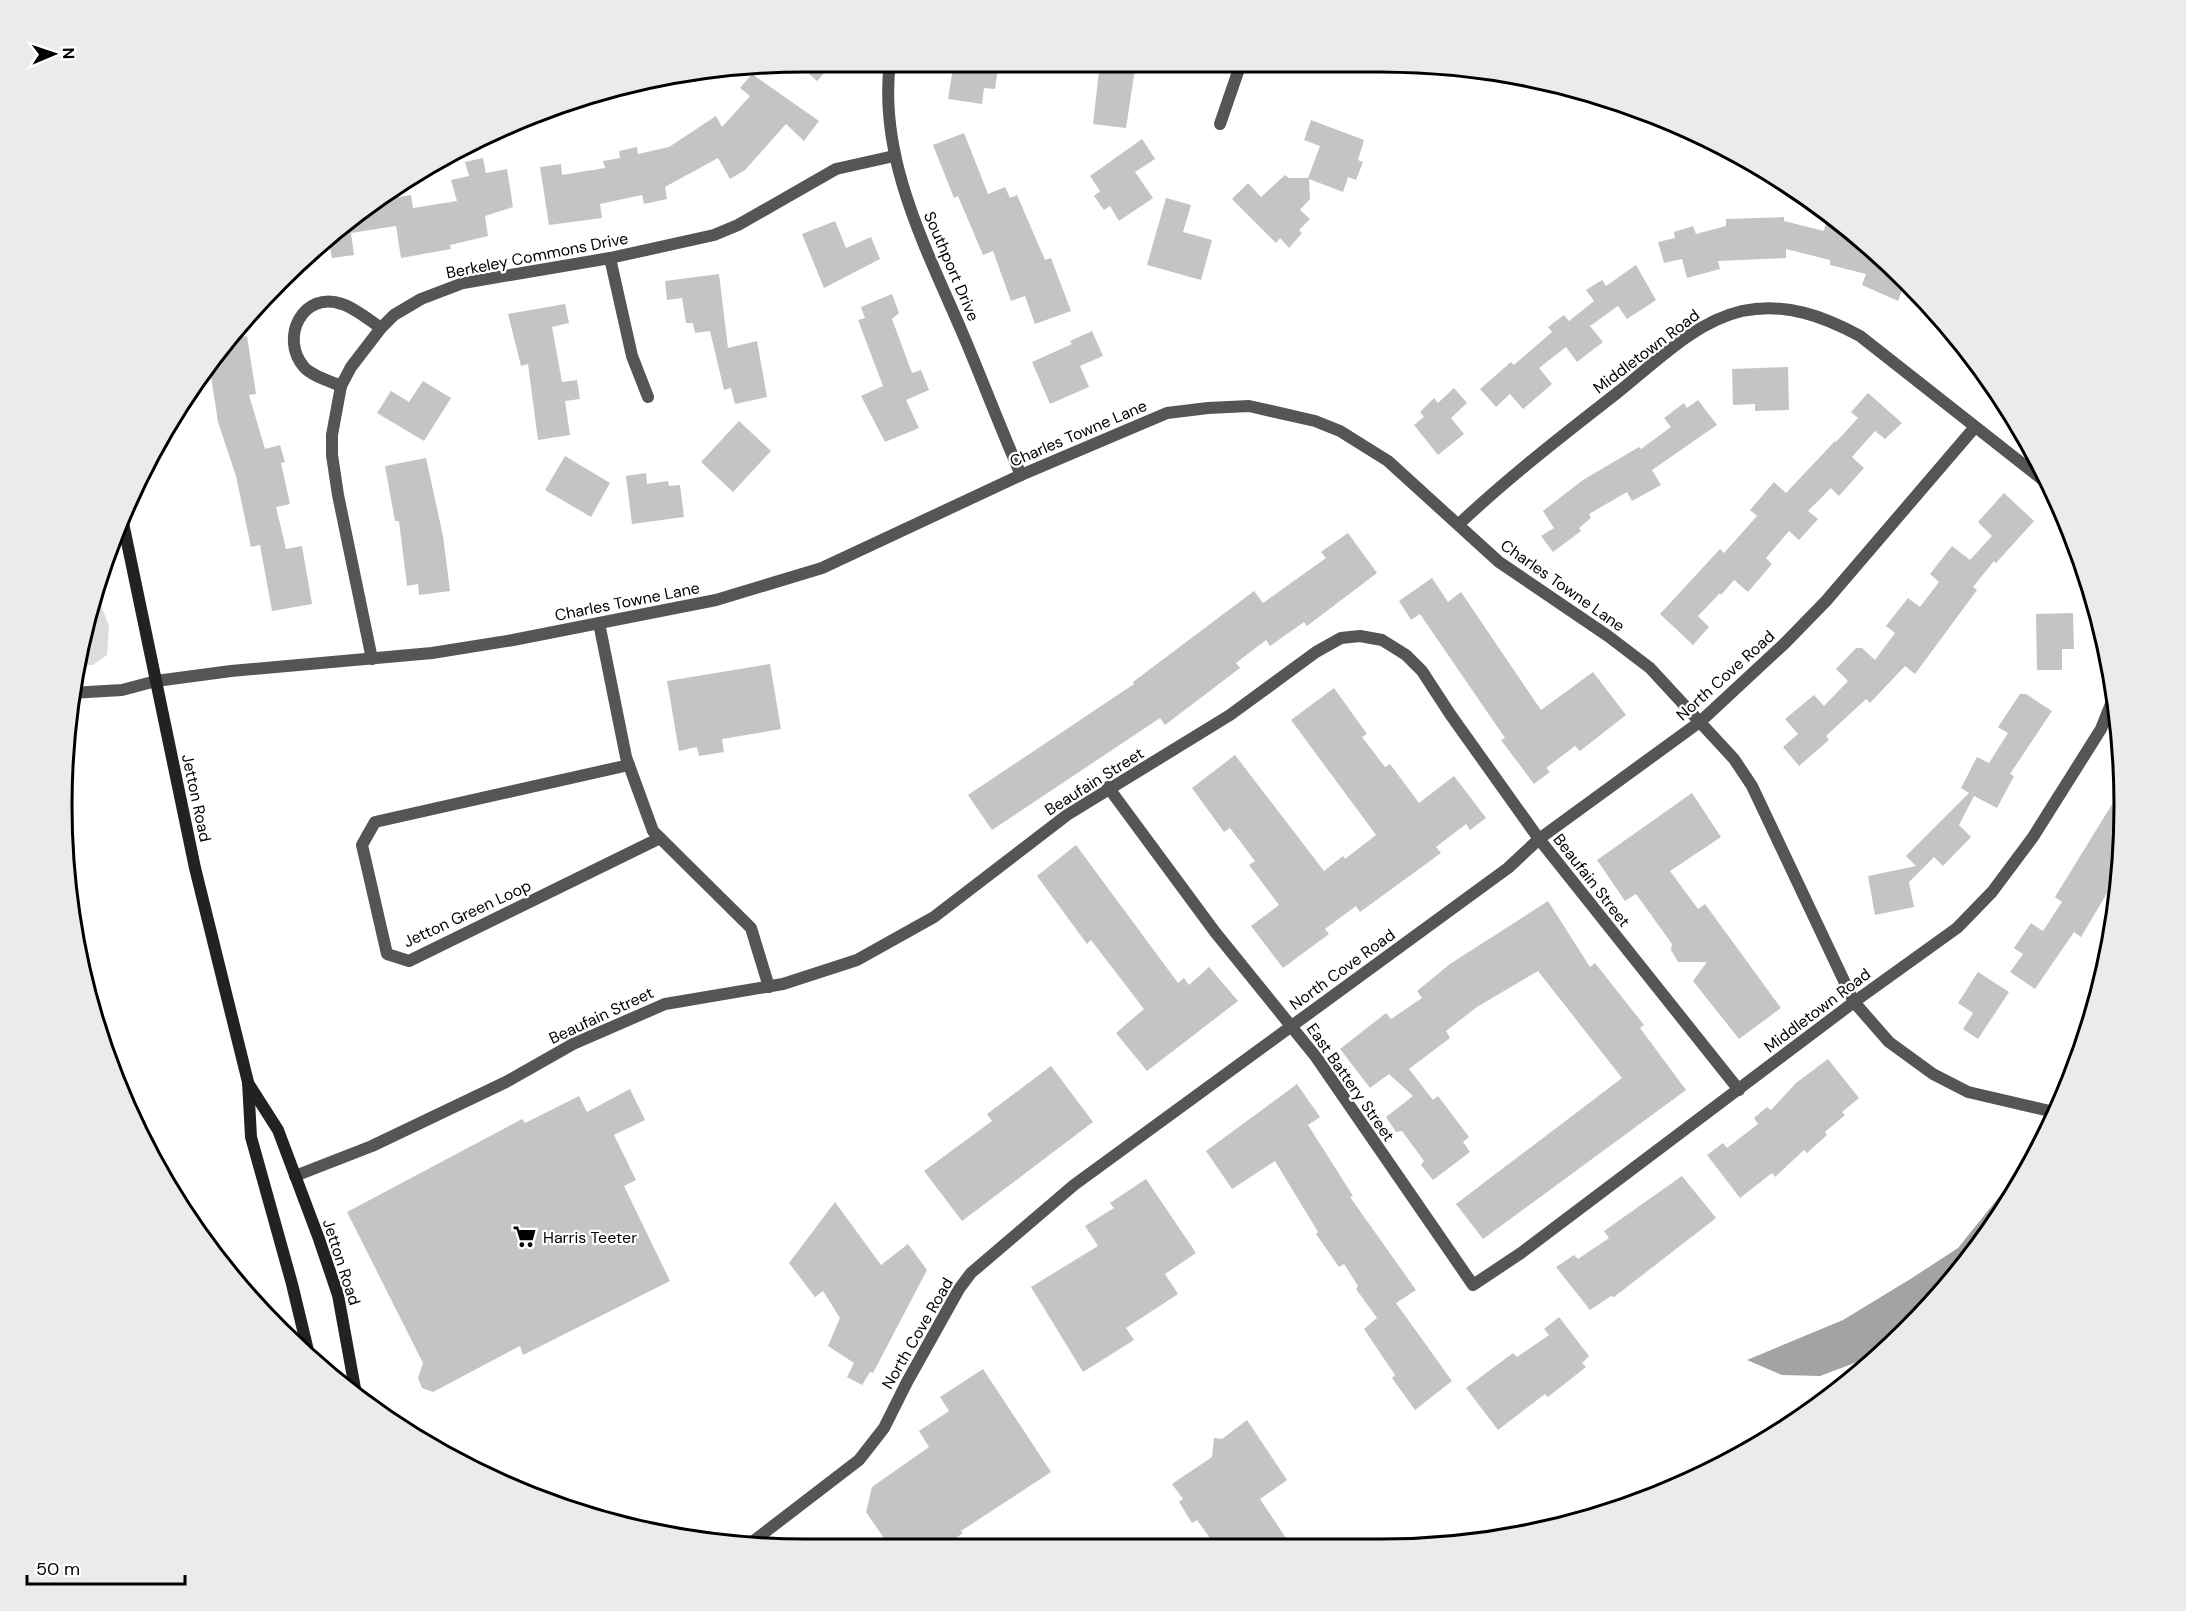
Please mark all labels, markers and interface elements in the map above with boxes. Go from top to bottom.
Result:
north arrow [24,24,84,84]
text: N [58,47,79,60]
street label: Southport Drive [919,208,984,324]
street label: Berkeley Commons Drive [444,228,630,283]
street label: Middletown Road [1589,305,1704,398]
street label: Charles Towne Lane [1006,395,1150,472]
street label: Charles Towne Lane [1496,535,1629,636]
street label: Charles Towne Lane [553,577,701,626]
street label: North Cove Road [1672,626,1779,725]
street label: Beaufain Street [1041,743,1148,820]
street label: Jetton Road [177,752,216,844]
street label: Beaufain Street [1549,829,1635,931]
street label: Jetton Green Loop [400,875,534,952]
street label: North Cove Road [1285,924,1399,1015]
street label: Middletown Road [1760,964,1875,1057]
street label: Beaufain Street [546,982,657,1049]
street label: East Battery Street [1302,1019,1399,1146]
street label: Jetton Road [318,1216,365,1308]
supermarket icon: Harris Teeter [512,1224,538,1250]
place label: Harris Teeter [543,1227,637,1248]
street label: North Cove Road [877,1274,958,1393]
scale bar [27,1548,184,1586]
text: 50 m [36,1557,80,1581]

